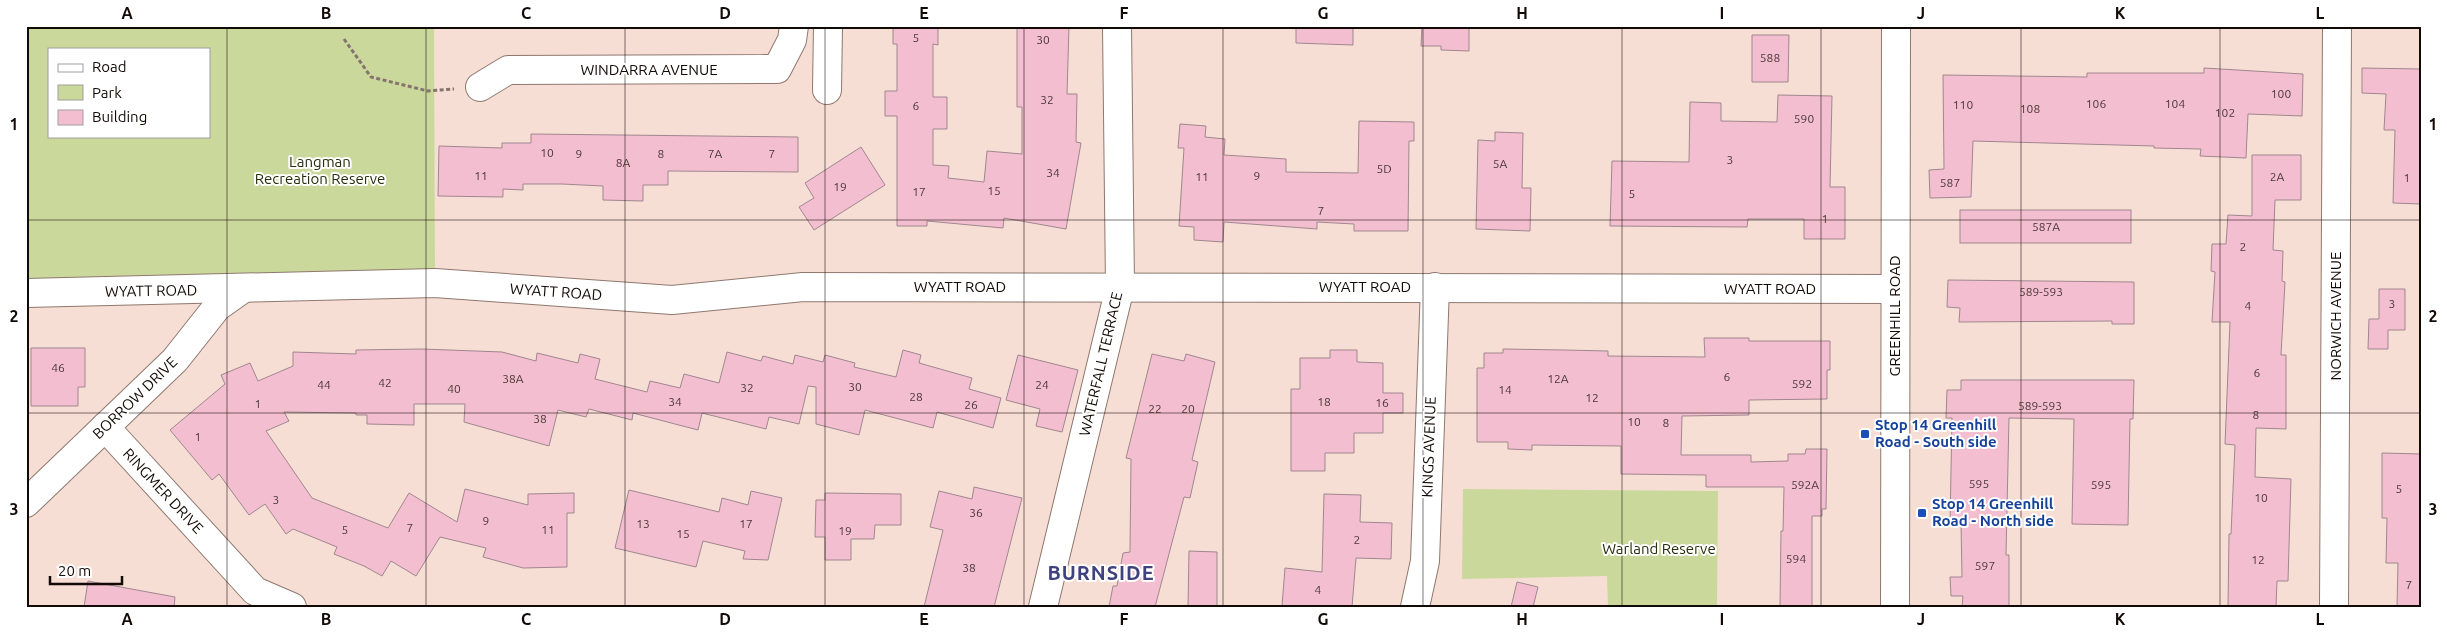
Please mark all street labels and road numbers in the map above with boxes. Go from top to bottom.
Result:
street label: WINDARRA AVENUE [580,61,718,78]
street label: NORWICH AVENUE [2327,252,2344,380]
street label: GREENHILL ROAD [1886,255,1903,377]
street label: WYATT ROAD [914,278,1006,295]
street label: WYATT ROAD [1319,278,1411,295]
street label: WYATT ROAD [509,280,603,303]
street label: WYATT ROAD [1724,280,1816,297]
street label: WYATT ROAD [105,281,197,300]
street label: WATERFALL TERRACE [1076,290,1125,438]
street label: BORROW DRIVE [89,353,180,442]
street label: KINGS AVENUE [1418,396,1439,498]
street label: RINGMER DRIVE [120,445,207,537]

